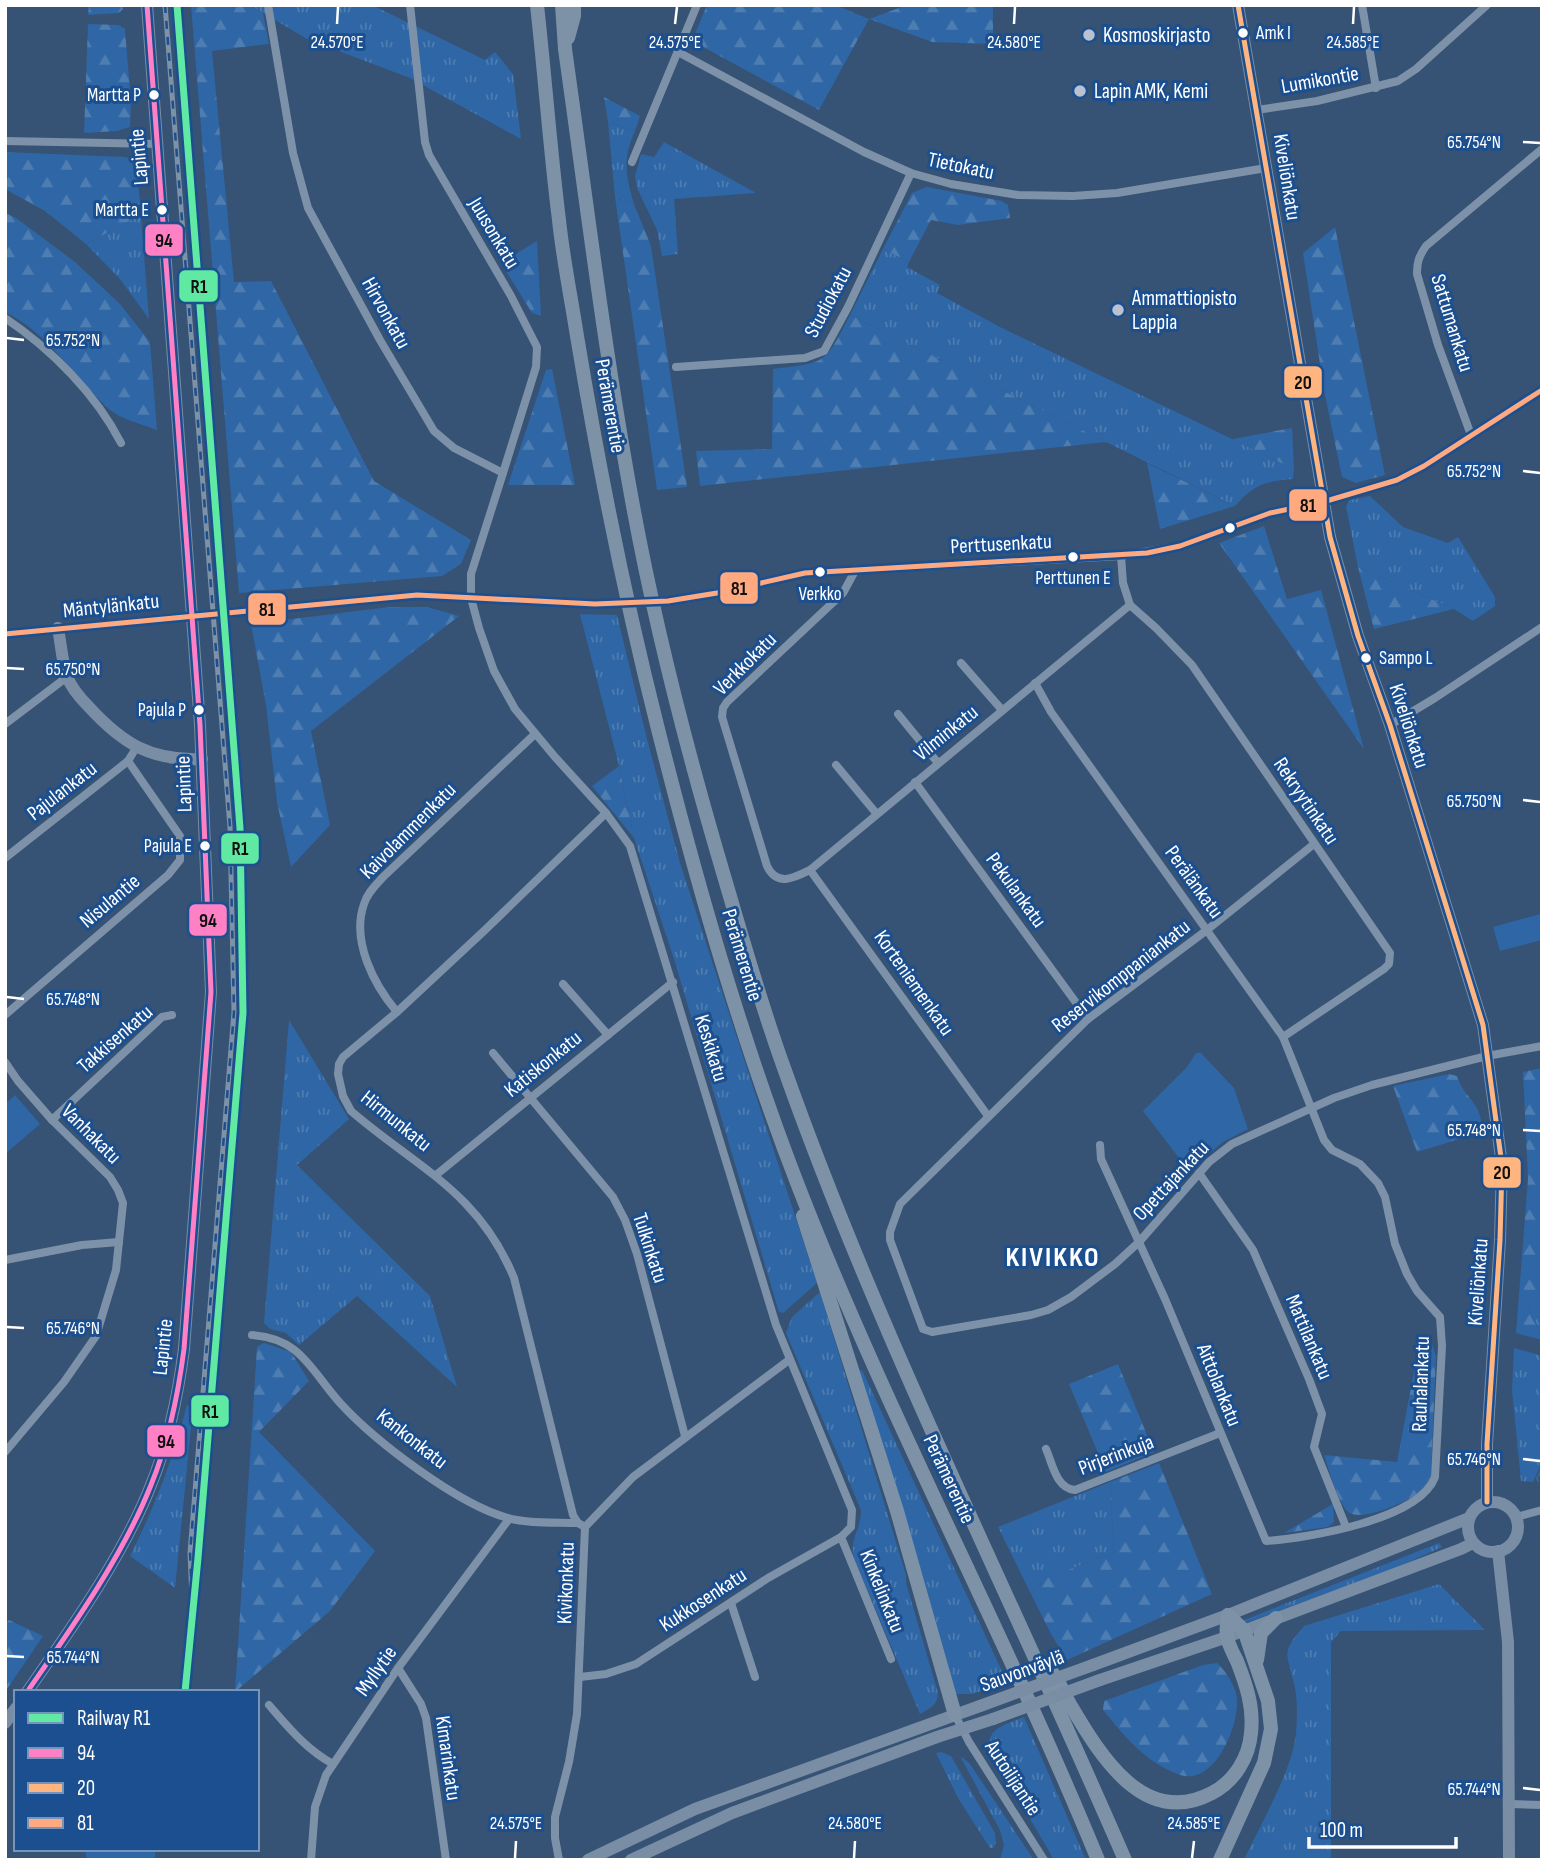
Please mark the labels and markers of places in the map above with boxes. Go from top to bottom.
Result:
place label: Amk I [1255,22,1291,45]
place label: Kosmoskirjasto [1103,23,1210,48]
marker: Amk I [1236,26,1250,40]
marker: Kosmoskirjasto [1081,27,1097,43]
place label: Lapin AMK, Kemi [1094,79,1208,104]
marker: Lapin AMK, Kemi [1072,83,1088,99]
place label: Martta P [87,84,141,107]
marker: Martta P [147,88,161,102]
place label: Martta E [95,199,149,222]
marker: Martta E [155,203,169,217]
place label: Ammattiopisto Lappia [1131,286,1237,335]
marker: Ammattiopisto Lappia [1110,302,1126,318]
unlabelled marker [1223,521,1237,535]
marker: Perttunen E [1066,550,1080,564]
marker: Verkko [813,565,827,579]
place label: Perttunen E [1035,567,1111,590]
place label: Verkko [798,583,842,606]
place label: Sampo L [1379,647,1432,670]
marker: Sampo L [1359,651,1373,665]
place label: Pajula P [138,699,186,722]
marker: Pajula P [192,703,206,717]
place label: Pajula E [144,835,192,858]
marker: Pajula E [198,839,212,853]

